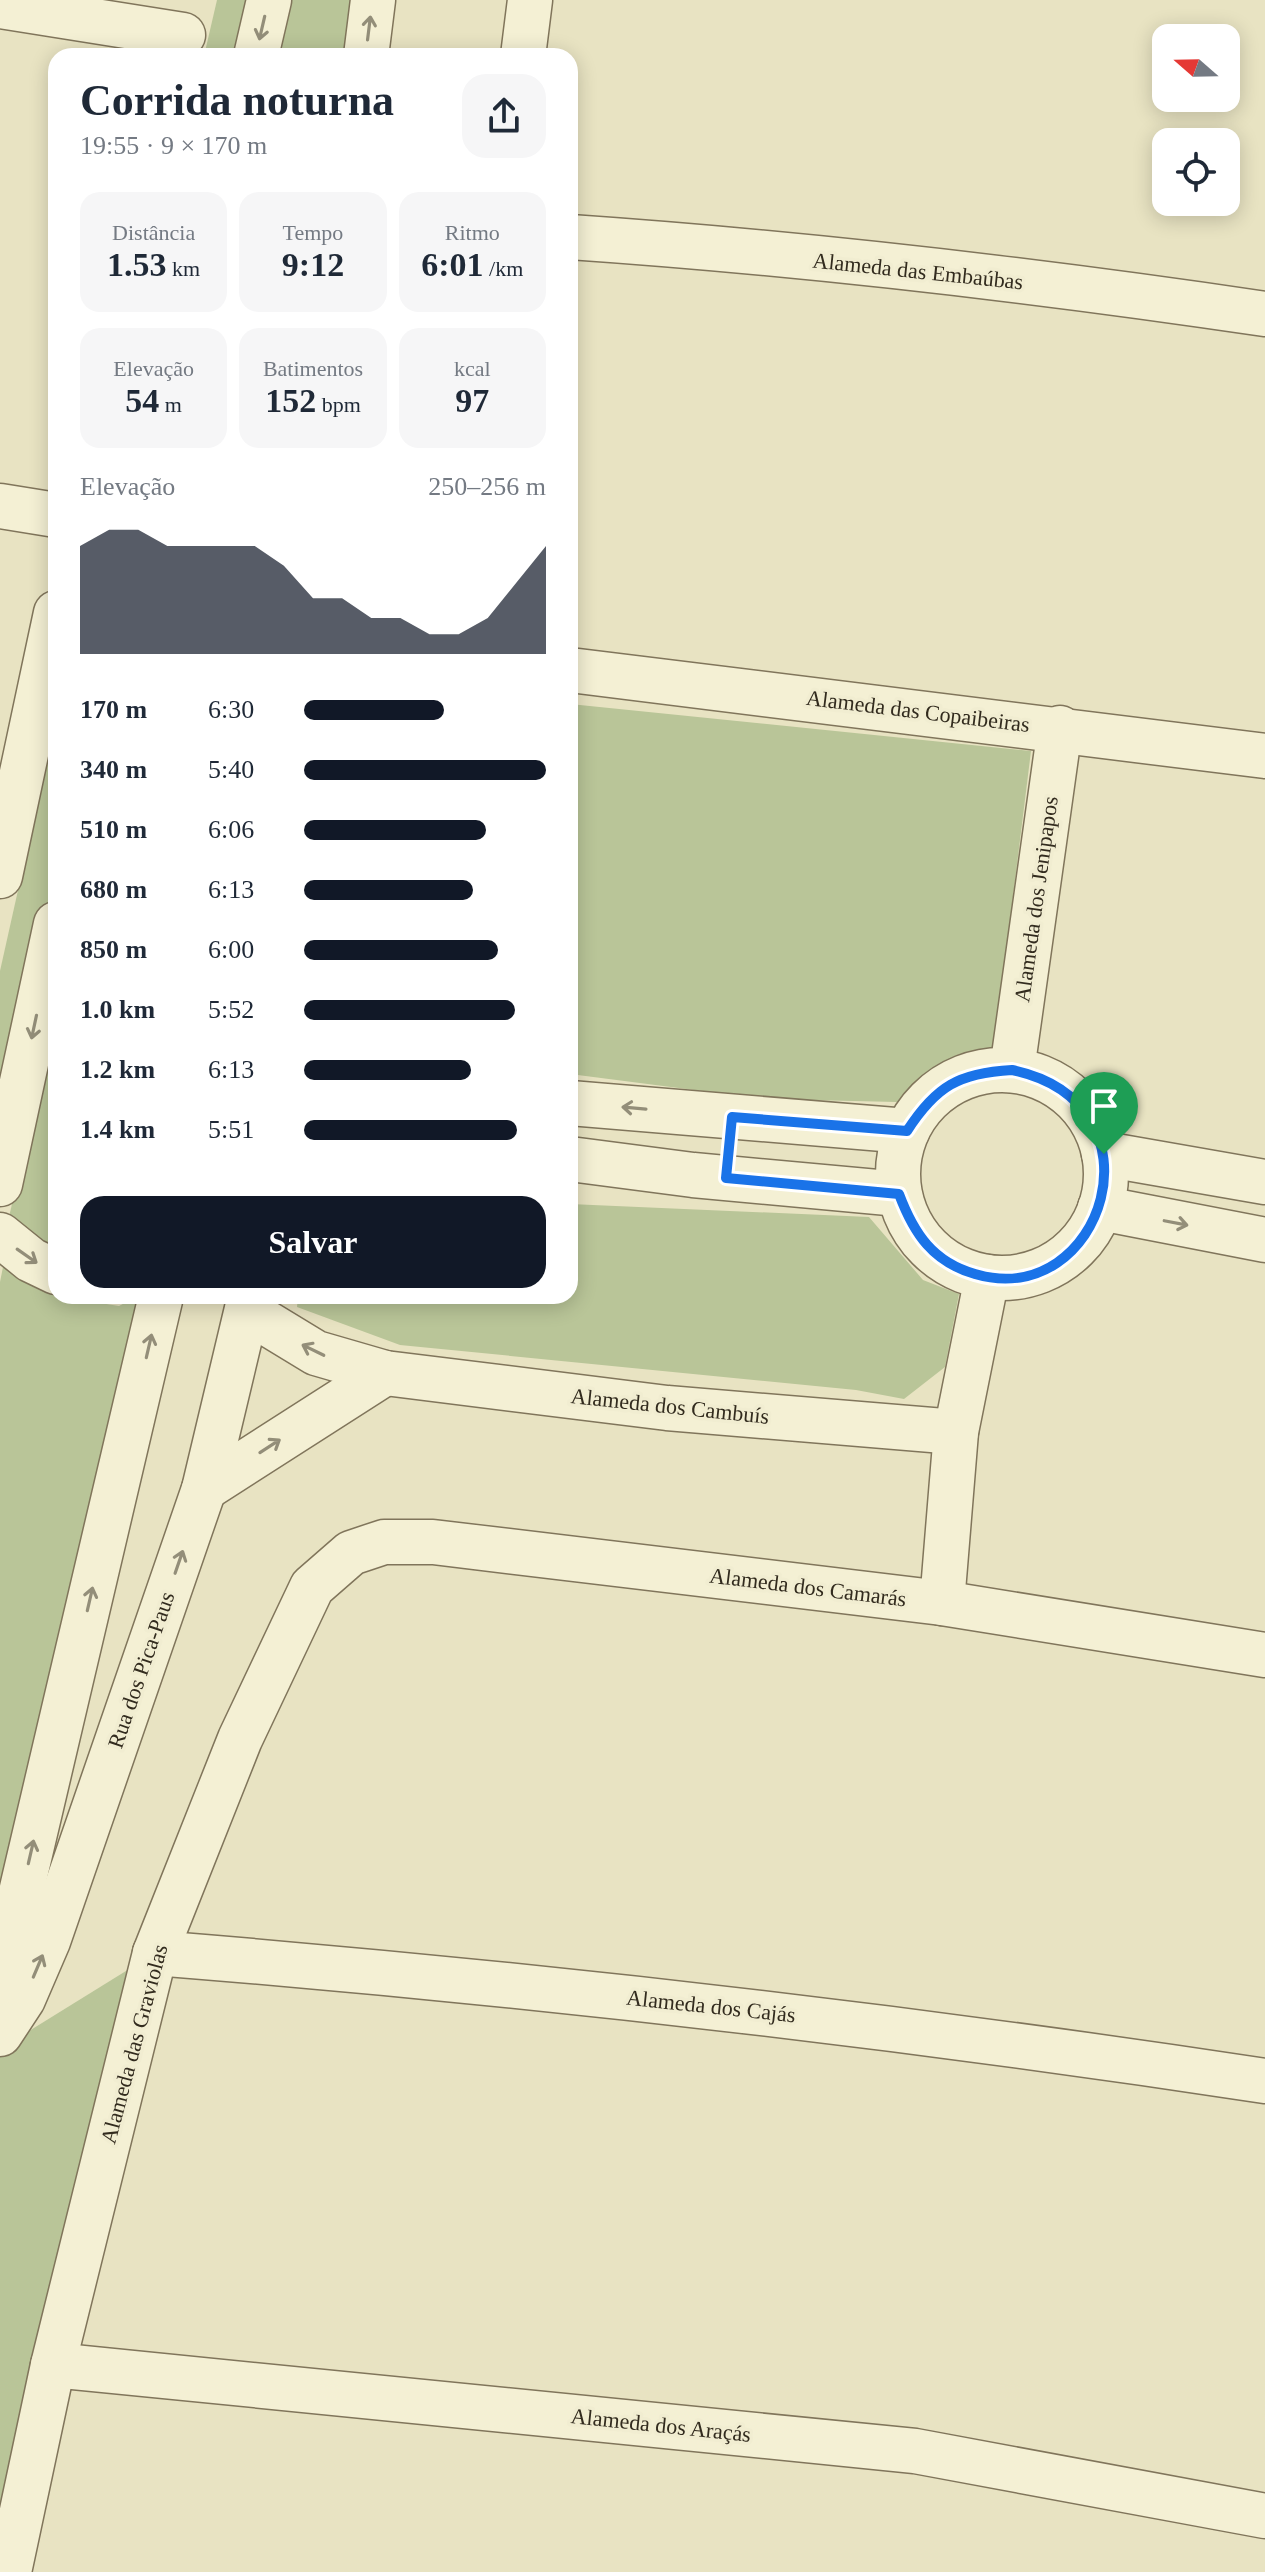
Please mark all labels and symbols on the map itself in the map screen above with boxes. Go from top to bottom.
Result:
one-way arrow [254,15,269,40]
one-way arrow [362,16,377,41]
north arrow [1152,24,1240,112]
street label: Alameda das Embaúbas [812,248,1024,294]
street label: Alameda das Copaibeiras [805,685,1031,737]
street label: Alameda dos Jenipapos [1009,794,1063,1004]
one-way arrow [26,1014,41,1039]
pin [1070,1072,1138,1154]
one-way arrow [621,1100,648,1115]
one-way arrow [1163,1216,1188,1231]
one-way arrow [15,1248,37,1264]
one-way arrow [142,1333,157,1359]
one-way arrow [301,1342,325,1357]
street label: Alameda dos Cambuís [570,1383,770,1429]
one-way arrow [258,1438,280,1455]
one-way arrow [172,1549,187,1574]
street label: Alameda dos Camarás [708,1563,908,1611]
one-way arrow [83,1586,98,1612]
street label: Rua dos Pica-Paus [103,1589,179,1751]
one-way arrow [24,1839,39,1865]
street label: Alameda das Graviolas [95,1942,173,2146]
one-way arrow [31,1954,46,1979]
street label: Alameda dos Cajás [625,1985,797,2027]
street label: Alameda dos Araçás [570,2403,752,2447]

